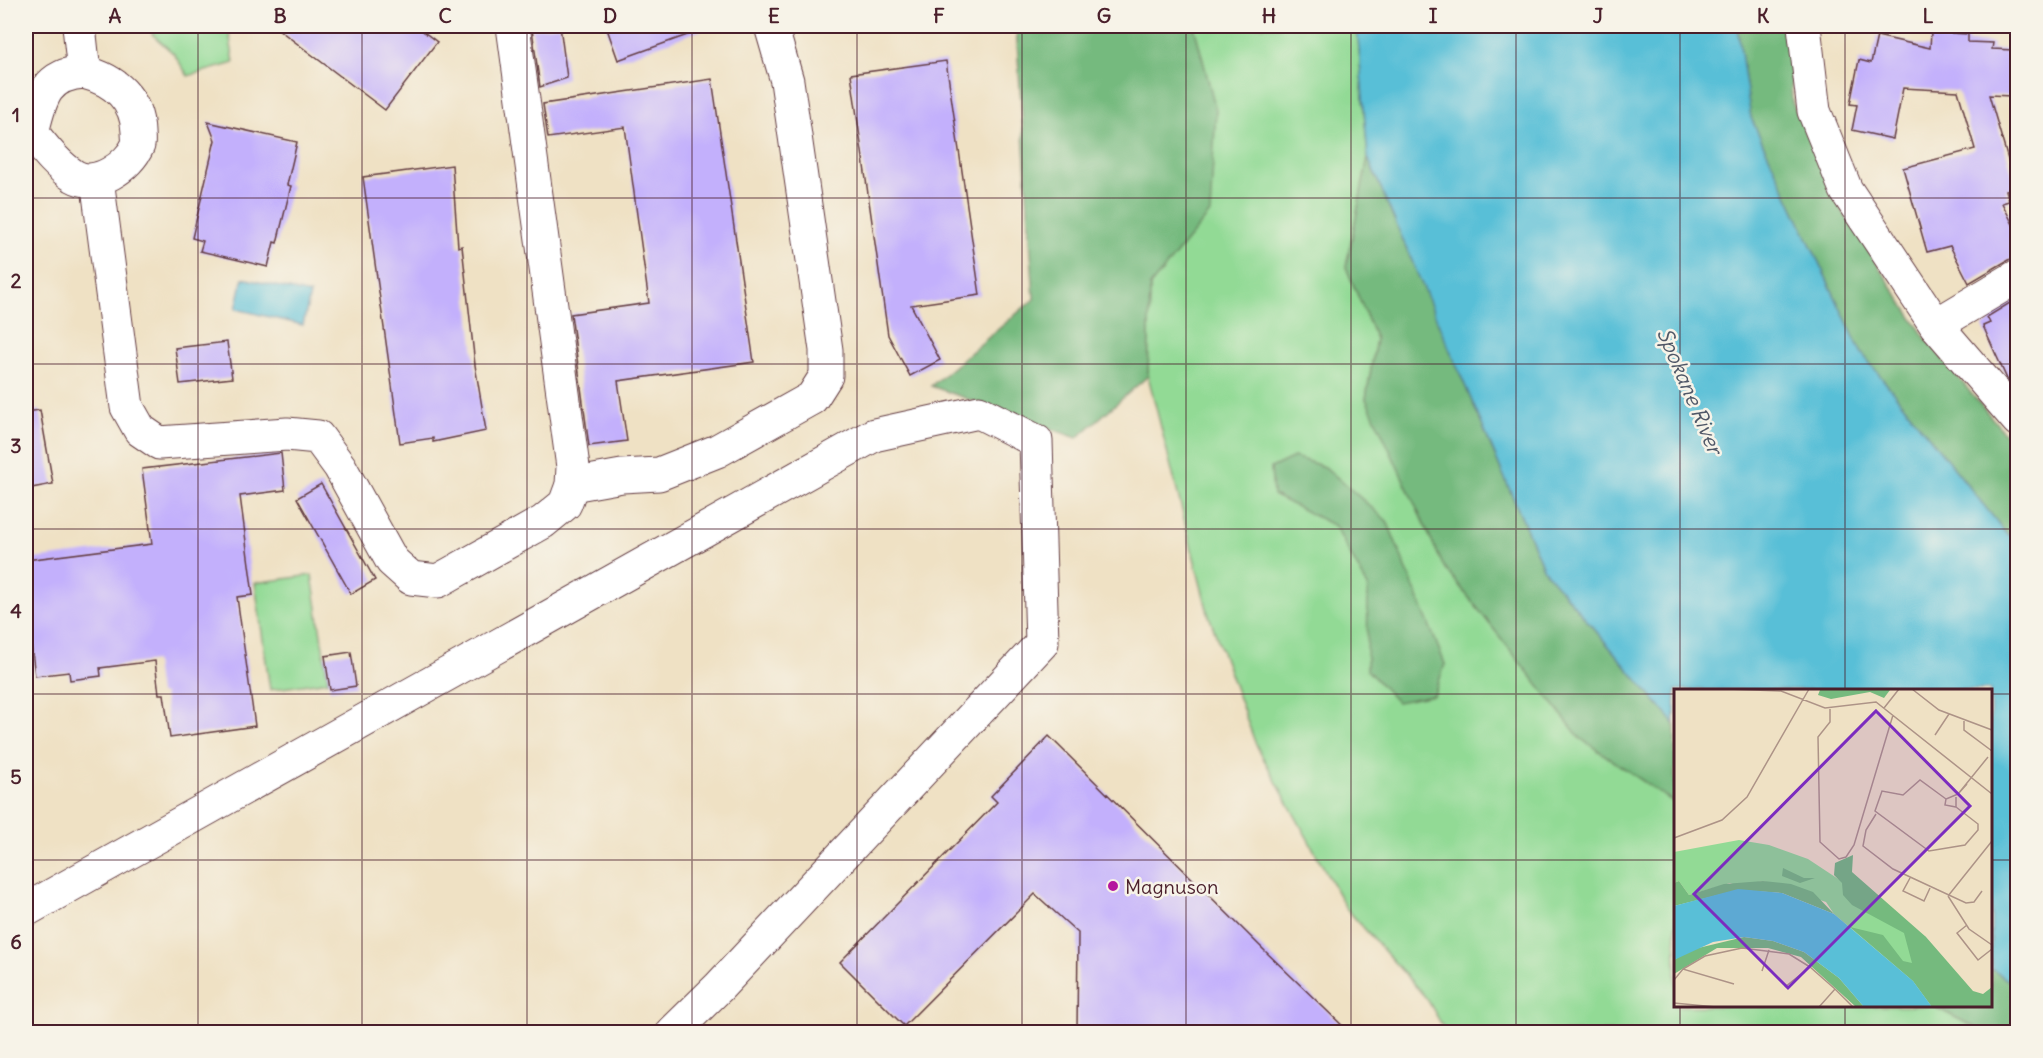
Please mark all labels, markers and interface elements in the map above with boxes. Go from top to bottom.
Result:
text: A [109,3,122,28]
text: B [273,3,287,28]
text: C [438,3,452,28]
text: D [603,3,617,28]
text: E [768,3,780,28]
text: F [933,3,945,28]
text: G [1097,3,1111,28]
text: H [1262,3,1276,28]
text: I [1429,3,1438,28]
text: J [1593,3,1604,28]
text: K [1757,3,1770,28]
text: L [1923,3,1934,28]
text: 1 [12,102,20,127]
text: 2 [11,268,22,293]
water label: Spokane River [1651,324,1730,460]
text: 3 [10,433,22,458]
text: 4 [10,598,22,623]
inset map [1674,689,1992,1007]
text: 5 [10,764,22,789]
place label: Magnuson [1125,874,1219,899]
marker: Magnuson [1106,879,1120,893]
text: 6 [10,929,22,954]

